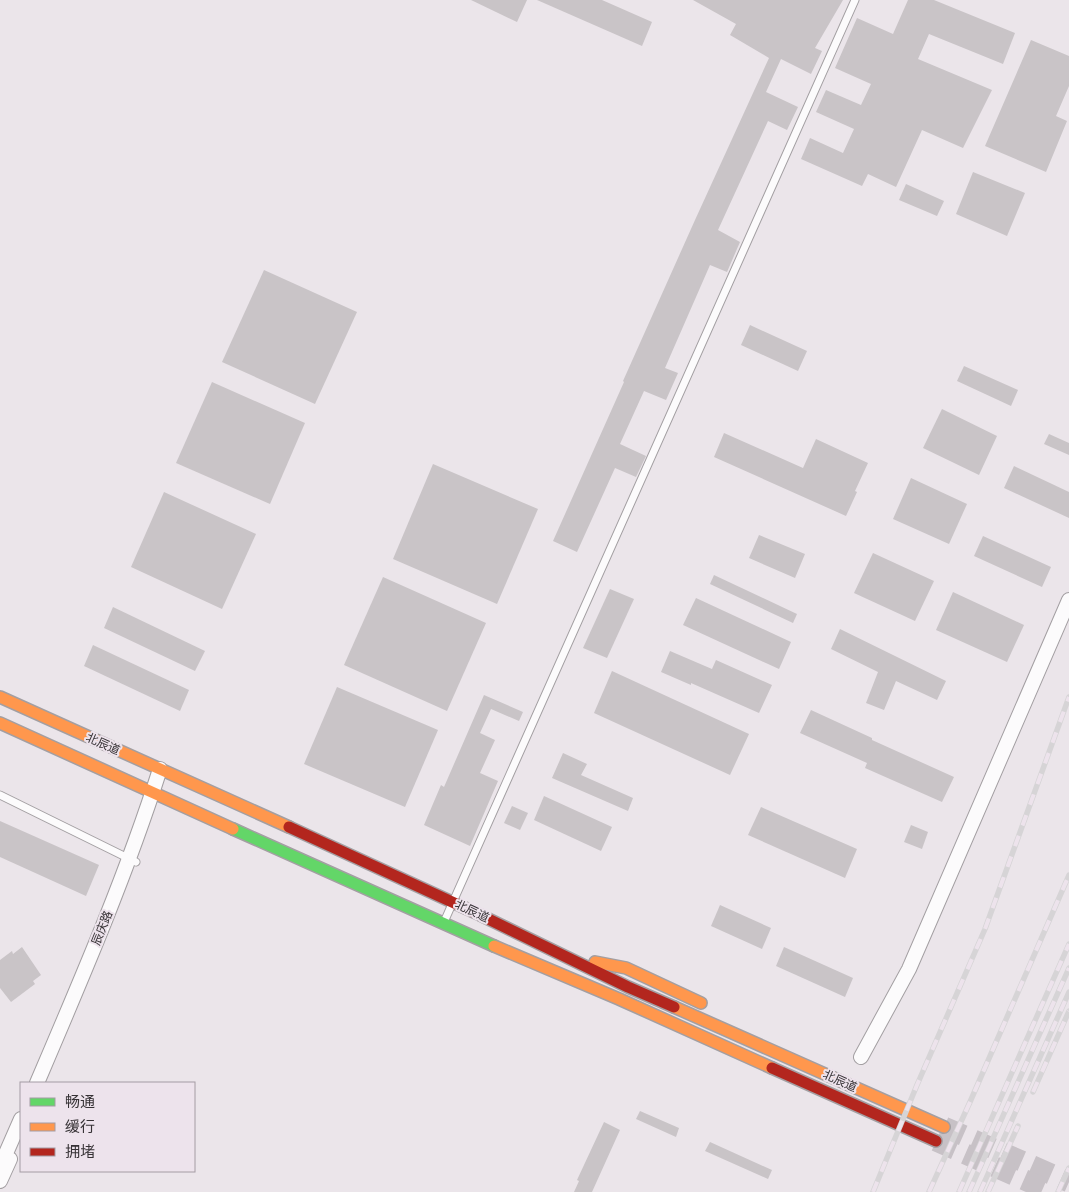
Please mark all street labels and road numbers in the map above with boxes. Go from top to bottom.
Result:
street label: 北辰道 [84,729,123,758]
street label: 北辰道 [453,896,492,925]
street label: 辰庆路 [88,908,115,947]
street label: 北辰道 [821,1066,860,1095]

